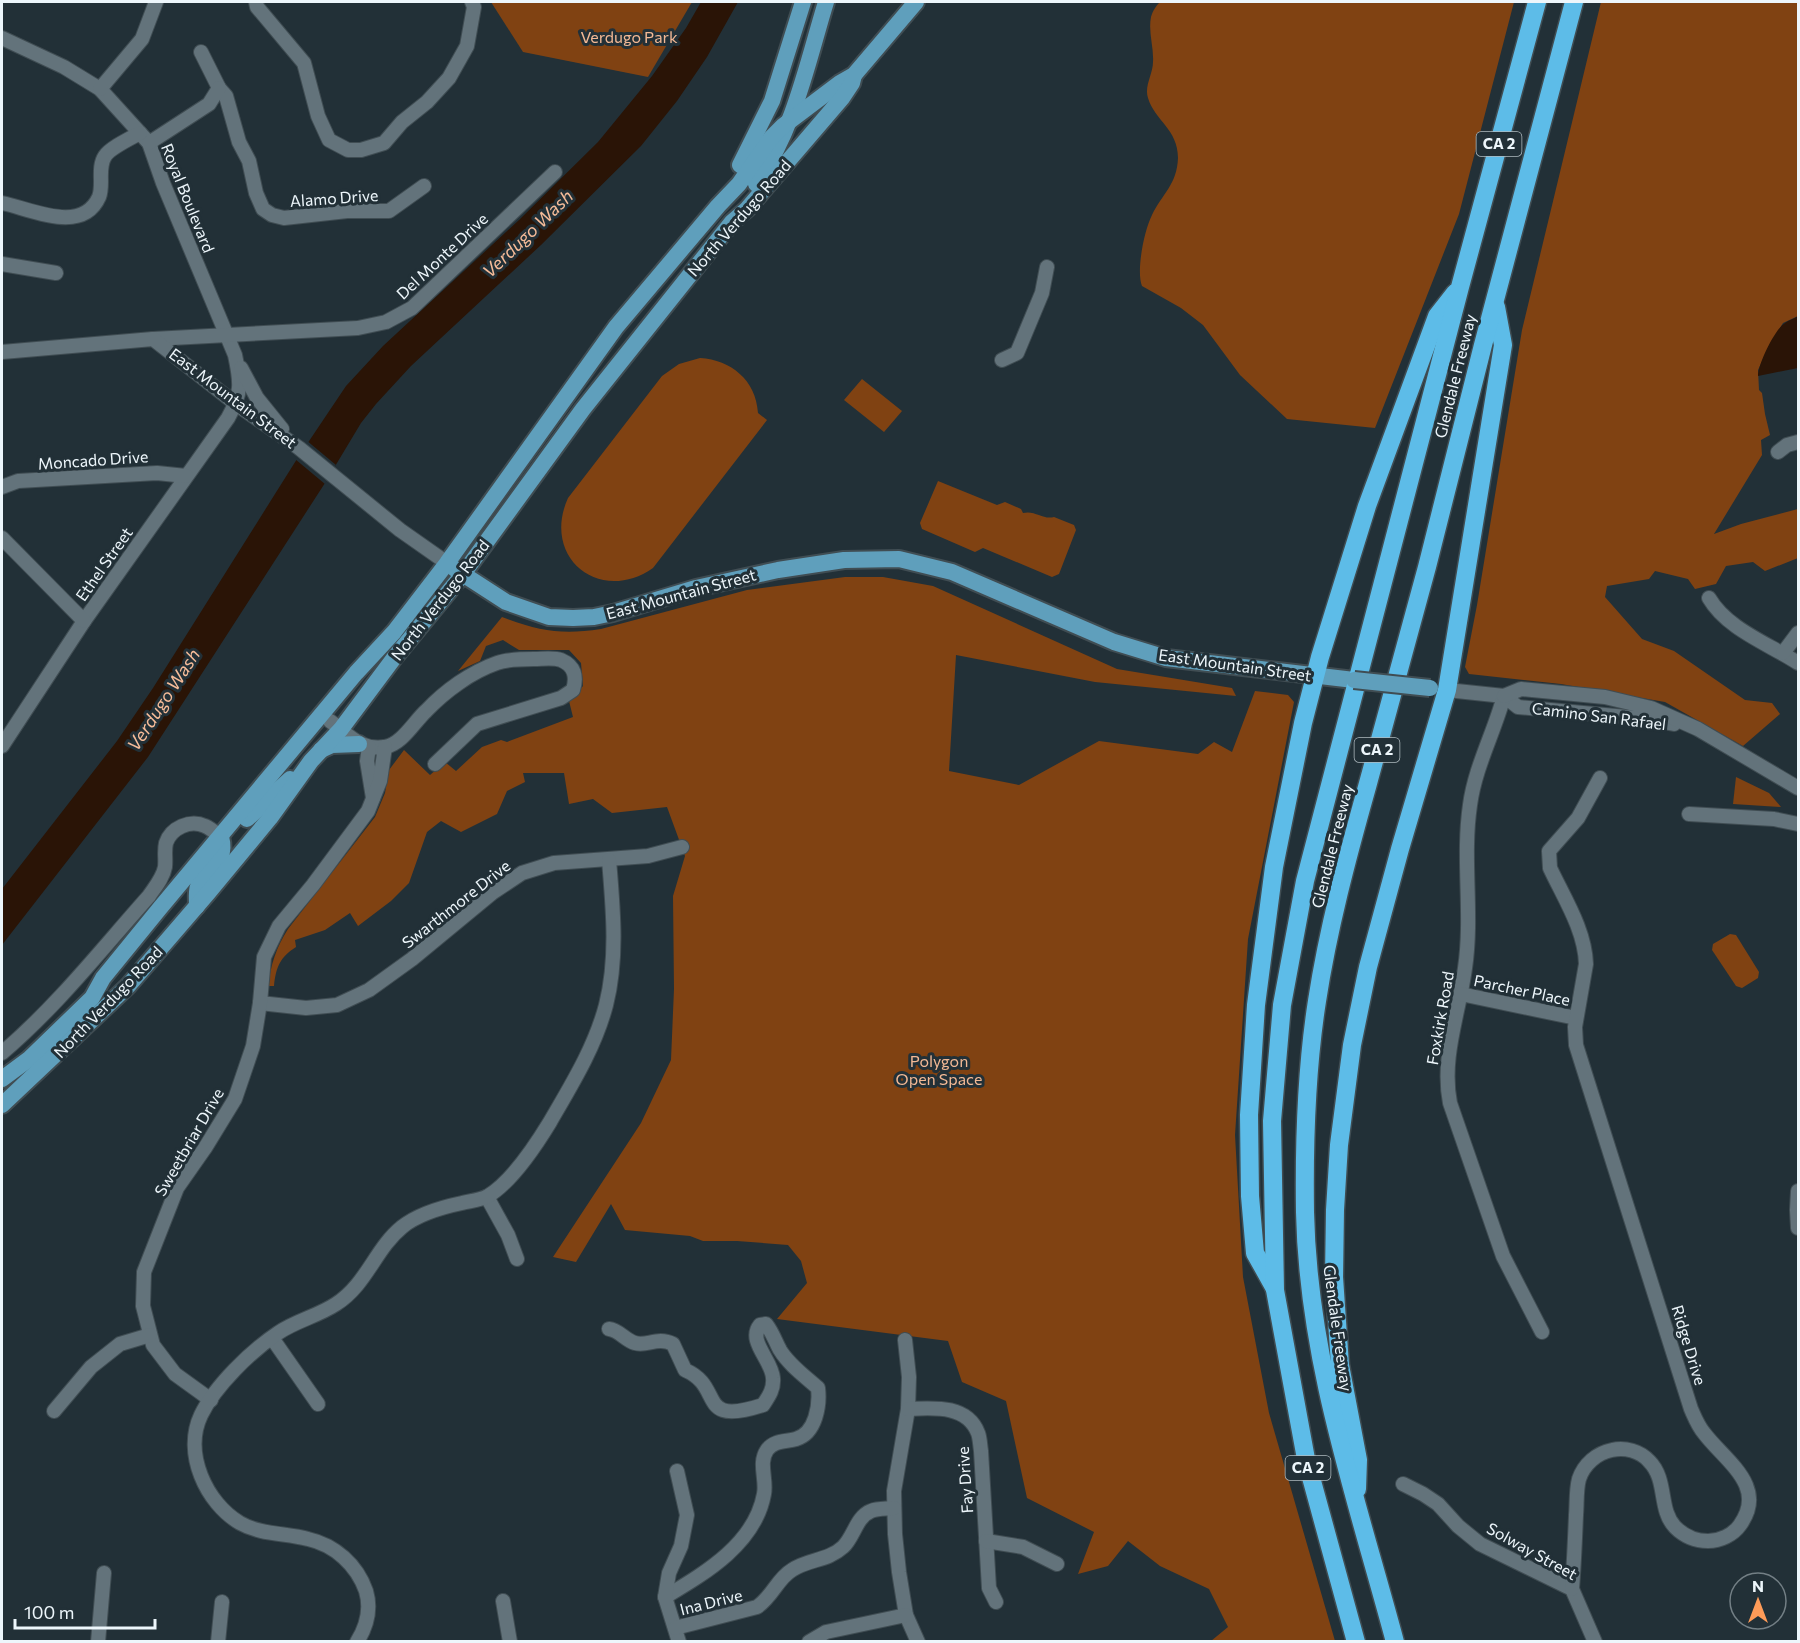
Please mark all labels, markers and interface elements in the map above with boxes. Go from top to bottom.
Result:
park label: Verdugo Park [580,27,678,46]
road number: CA 2 [1476,132,1522,156]
street label: Royal Boulevard [158,140,219,255]
street label: North Verdugo Road [683,156,794,280]
street label: Alamo Drive [289,185,379,210]
water label: Verdugo Wash [478,185,577,282]
street label: Del Monte Drive [392,208,491,303]
street label: Glendale Freeway [1430,312,1479,440]
street label: East Mountain Street [166,344,301,452]
street label: Moncado Drive [37,446,149,473]
street label: Ethel Street [71,523,136,604]
street label: North Verdugo Road [387,536,493,664]
street label: East Mountain Street [604,564,758,623]
water label: Verdugo Wash [122,644,204,755]
street label: East Mountain Street [1157,644,1313,685]
street label: Camino San Rafael [1531,698,1667,733]
road number: CA 2 [1354,738,1400,762]
street label: Glendale Freeway [1307,782,1356,910]
street label: Swarthmore Drive [398,856,514,952]
street label: North Verdugo Road [49,942,166,1061]
street label: Foxkirk Road [1422,970,1457,1066]
street label: Parcher Place [1472,970,1572,1009]
park label: Polygon Open Space [896,1051,982,1088]
street label: Sweetbriar Drive [150,1084,227,1199]
street label: Glendale Freeway [1320,1264,1357,1392]
street label: Ridge Drive [1668,1303,1711,1387]
street label: Fay Drive [953,1446,976,1514]
road number: CA 2 [1286,1456,1330,1480]
street label: Solway Street [1484,1518,1581,1583]
north arrow [1728,1571,1788,1631]
text: N [1752,1576,1764,1595]
street label: Ina Drive [678,1585,744,1618]
scale bar [15,1592,154,1630]
text: 100 m [24,1601,74,1623]

